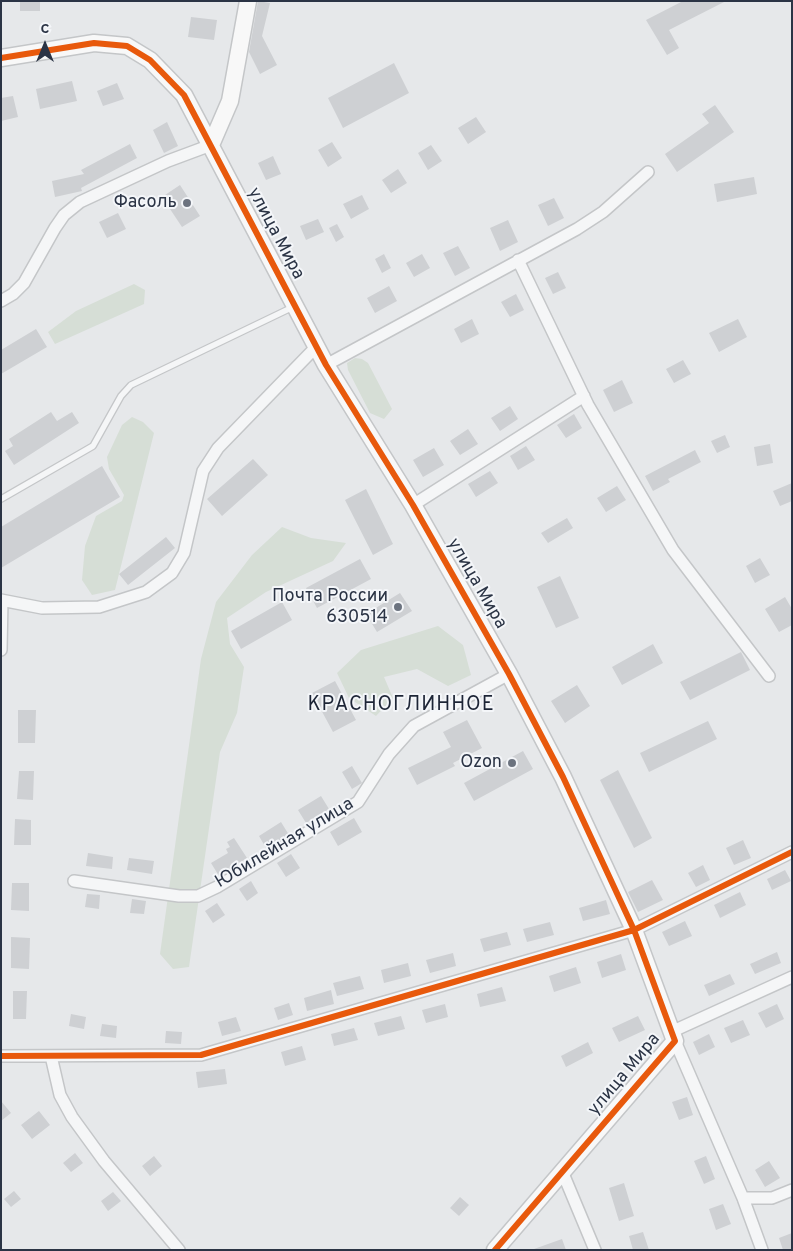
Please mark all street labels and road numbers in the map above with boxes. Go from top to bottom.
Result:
street label: улица Мира [242,184,308,284]
street label: улица Мира [441,535,511,633]
street label: Юбилейная улица [212,794,358,894]
street label: улица Мира [584,1029,666,1121]

